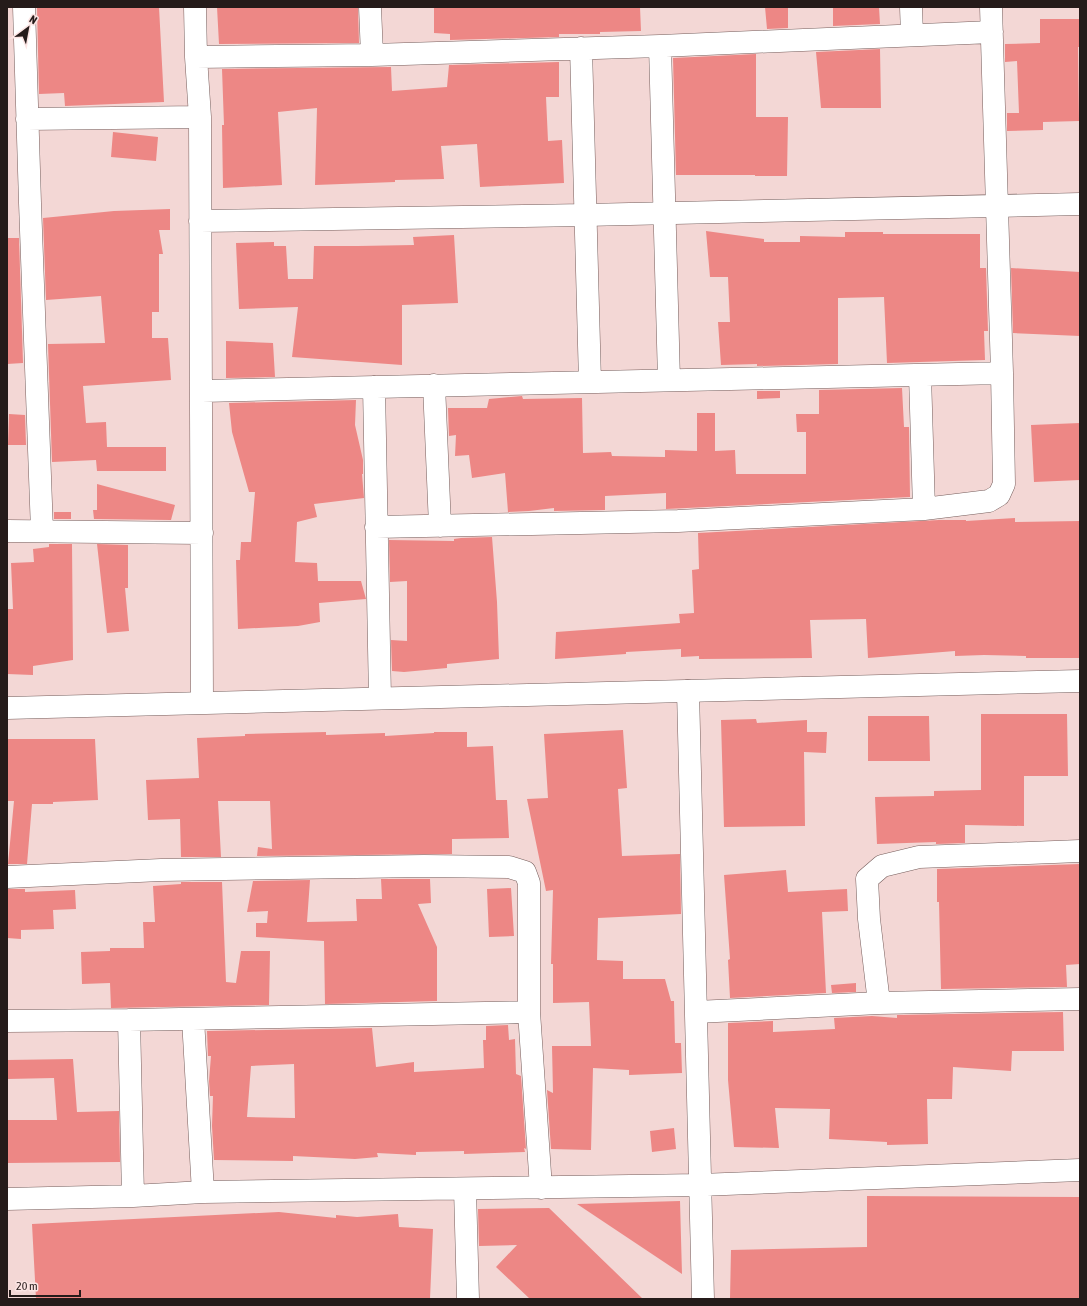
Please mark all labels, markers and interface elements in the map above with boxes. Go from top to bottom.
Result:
north arrow [8,8,48,48]
text: N [27,13,39,26]
scale bar [10,1272,80,1298]
text: 20 m [16,1279,38,1293]

